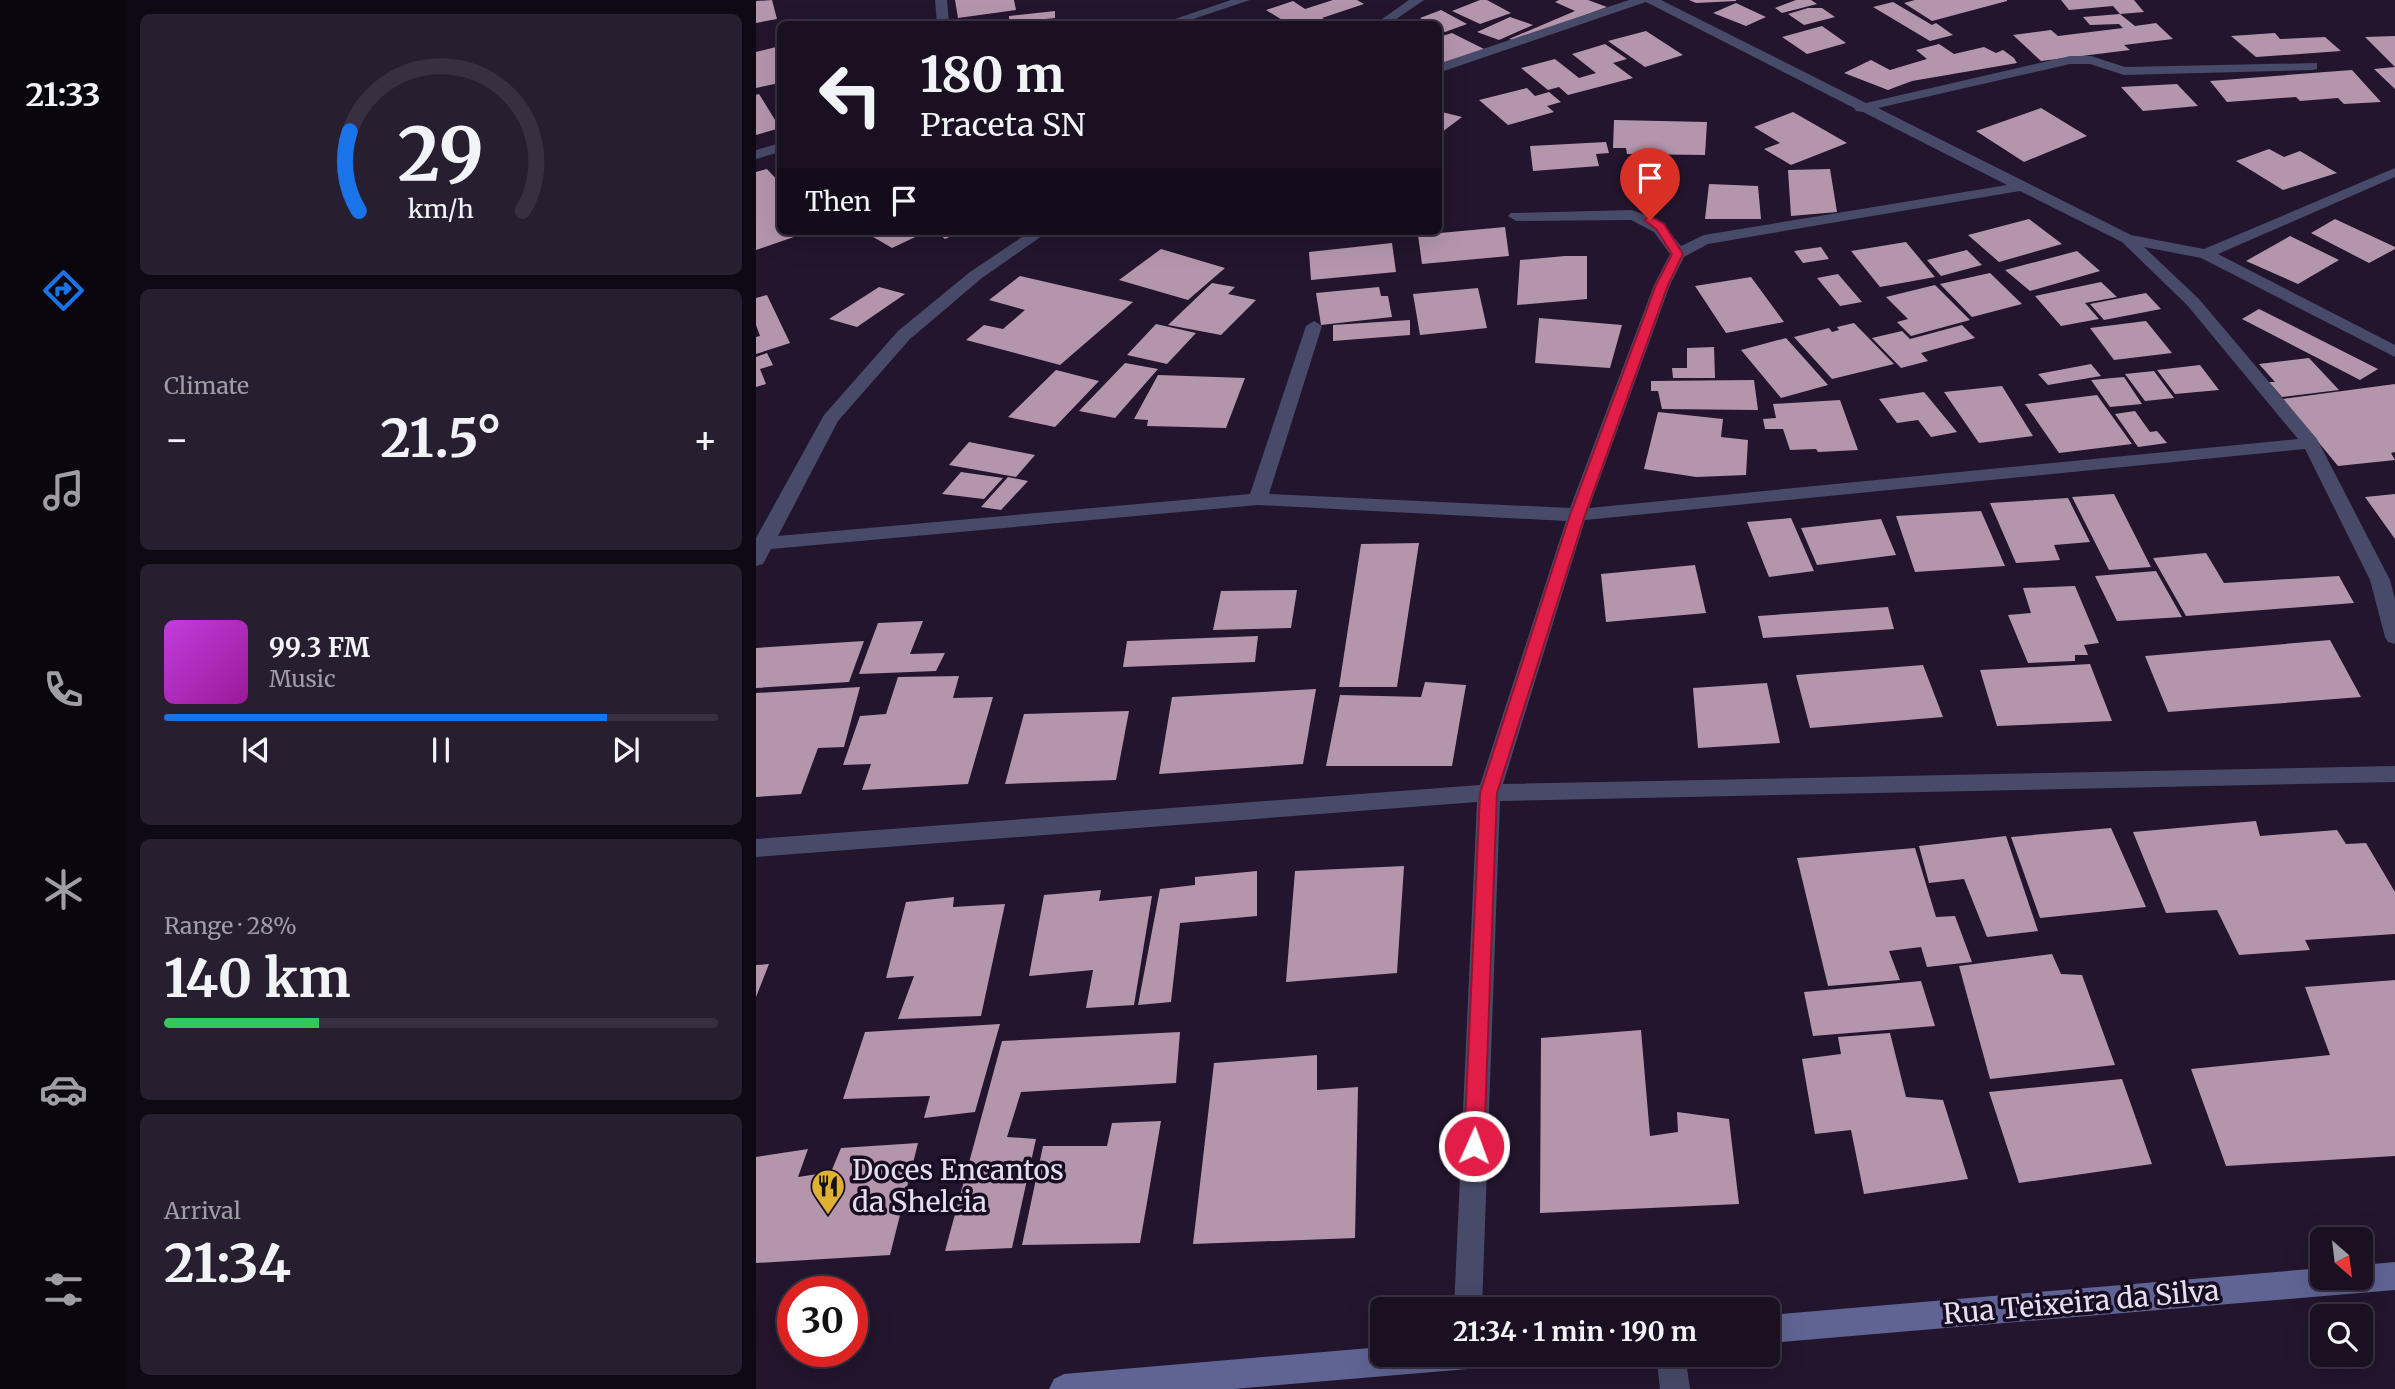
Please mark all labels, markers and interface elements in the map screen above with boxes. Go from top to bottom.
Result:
text: 180 m [920,44,1065,105]
icon: left [805,49,896,140]
text: 21:33 [25,75,101,115]
text: Praceta SN [920,105,1086,145]
text: 29 [398,109,484,201]
pin [1620,148,1680,220]
icon: arrive [1631,159,1669,197]
icon: arrive [885,182,923,220]
text: Then [805,185,871,218]
text: km/h [408,192,474,224]
icon: directions [39,266,88,315]
text: Climate [164,371,249,400]
text: 21.5° [380,406,502,471]
text: − [164,416,189,463]
text: + [693,416,718,463]
icon: music [39,466,88,515]
text: 99.3 FM [269,631,370,664]
text: Music [269,664,336,693]
icon: phone [39,665,88,714]
icon: previous [237,731,275,769]
icon: pause [422,731,460,769]
icon: next [607,731,645,769]
icon: climate [39,865,88,914]
text: Range · 28% [164,911,297,940]
text: 140 km [164,946,351,1011]
icon: car [39,1065,88,1114]
position arrow [1437,1109,1511,1183]
place label: Doces Encantos da Shelcia [852,1152,1064,1220]
restaurant icon: Doces Encantos da Shelcia [809,1167,847,1216]
text: Arrival [164,1196,241,1225]
north arrow [2310,1227,2373,1290]
map controls [2310,1227,2373,1367]
text: 21:34 [164,1231,291,1296]
icon: filters [39,1265,88,1314]
street label: Rua Teixeira da Silva [1941,1272,2221,1332]
speed limit sign: 30 [777,1276,868,1367]
button: search [2310,1304,2373,1367]
text: 21:34 · 1 min · 190 m [1453,1315,1697,1348]

